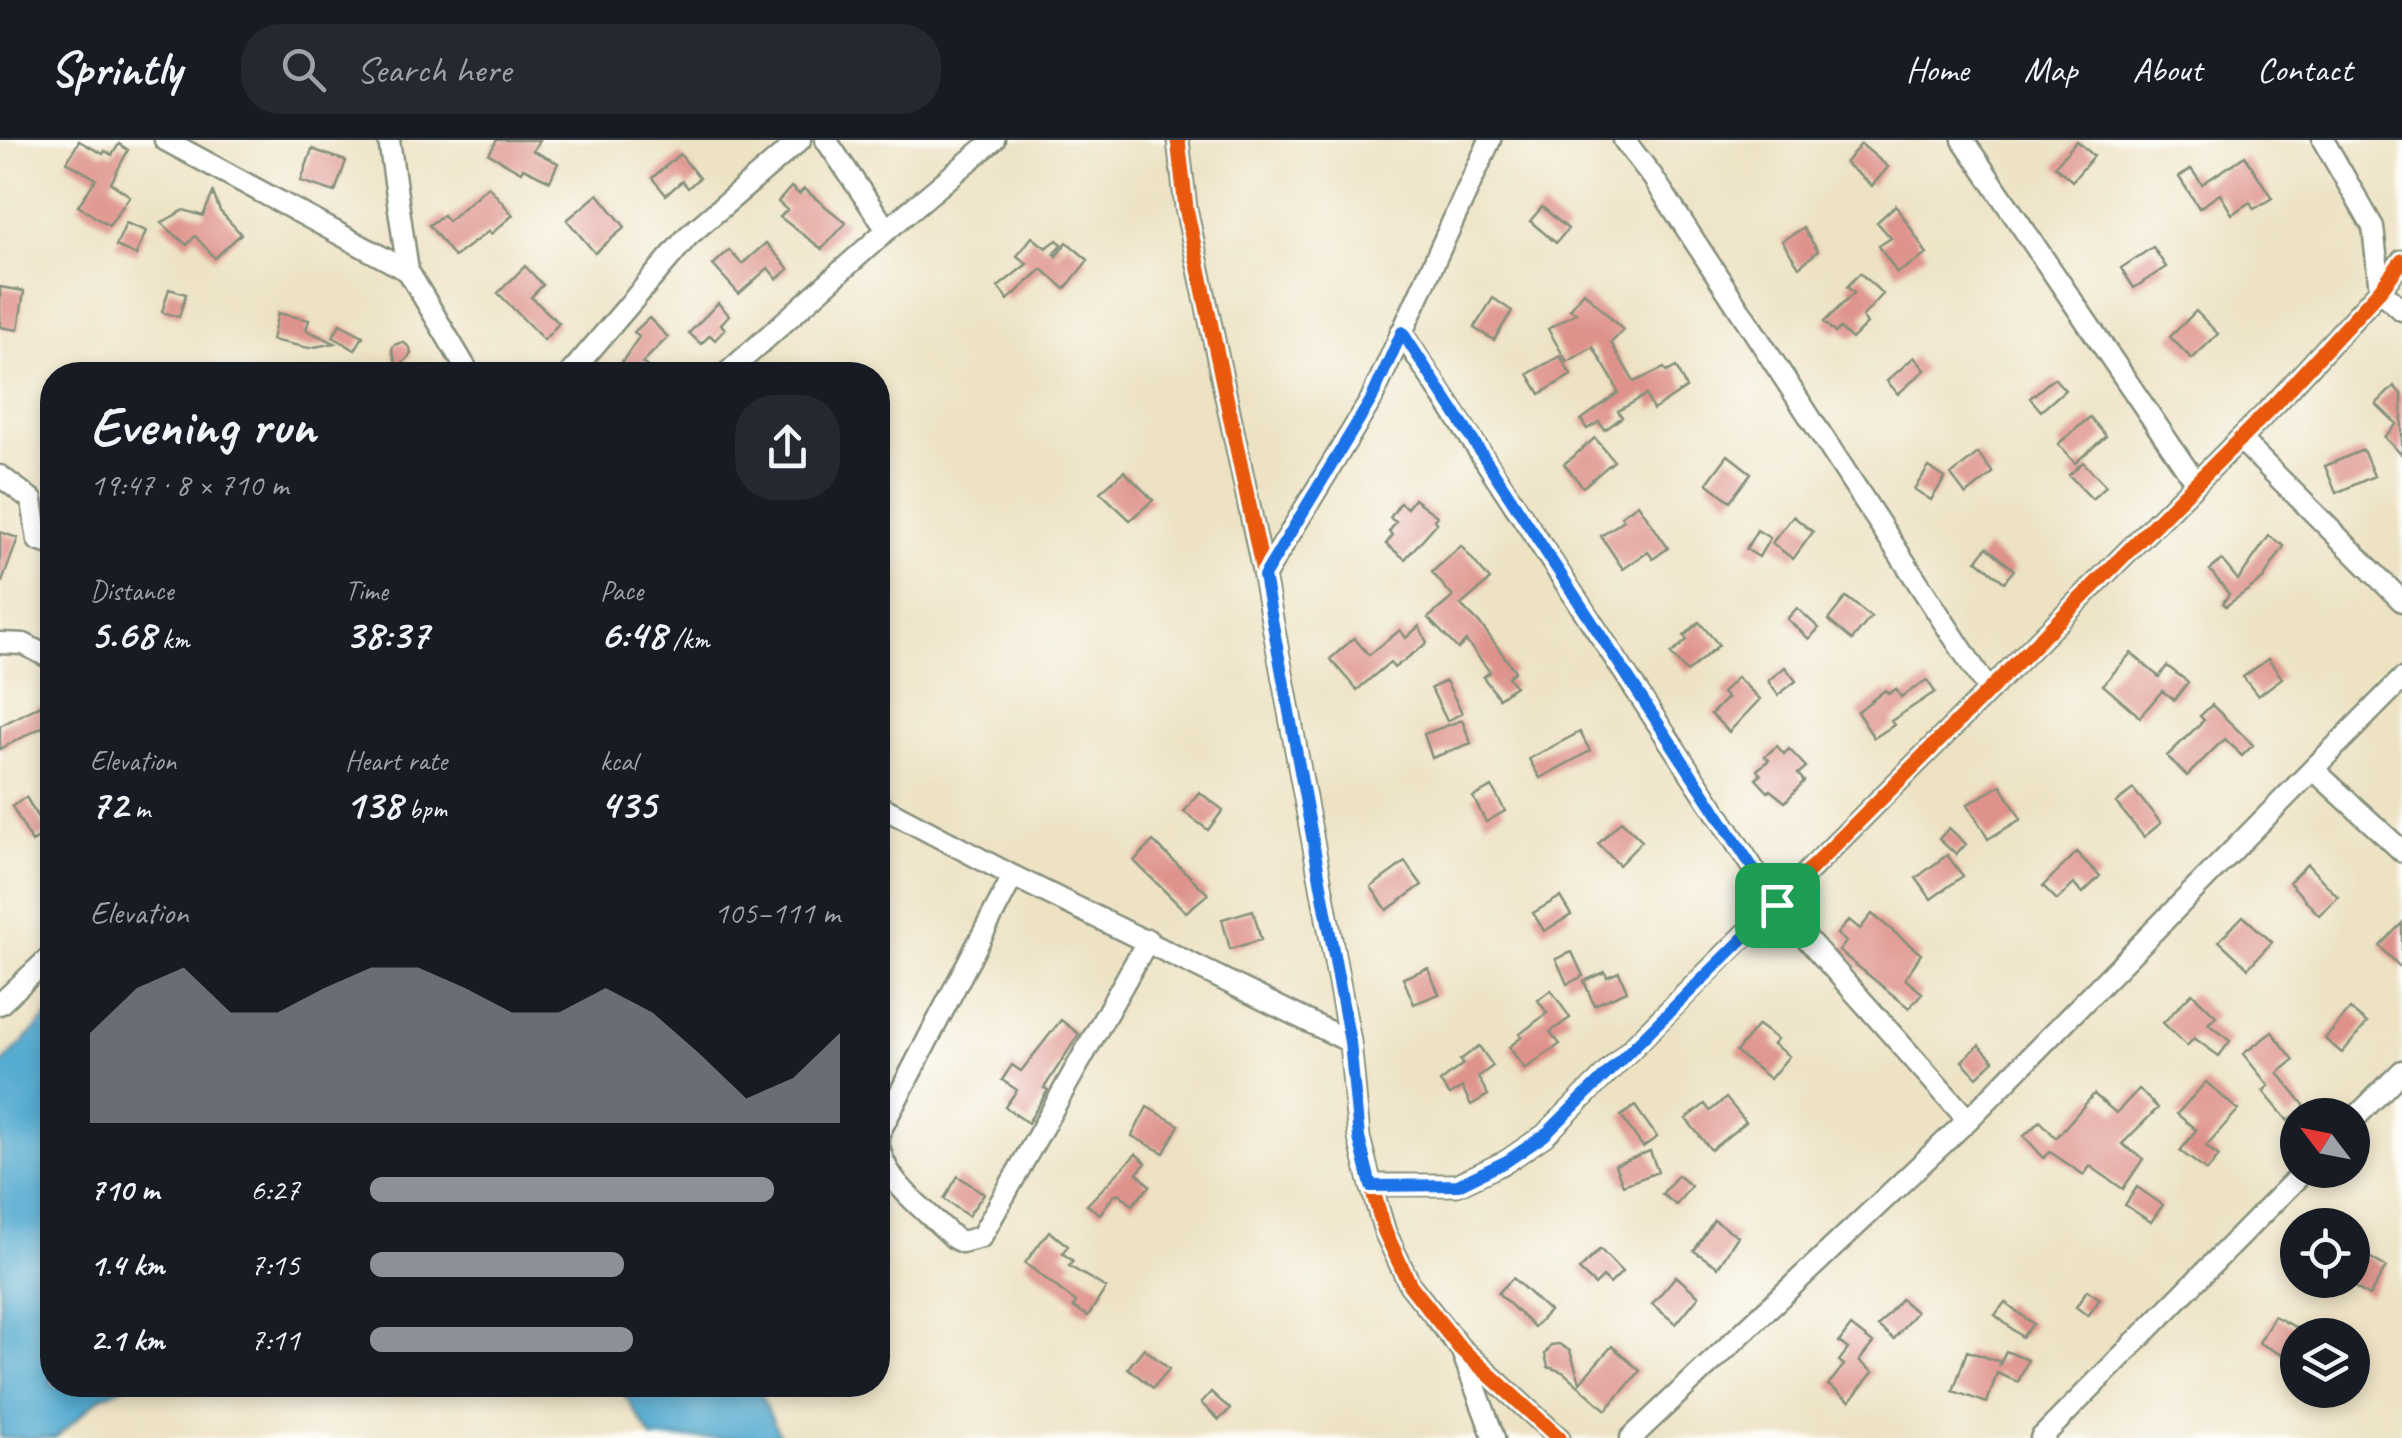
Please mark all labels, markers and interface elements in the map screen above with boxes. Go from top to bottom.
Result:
search box [241,24,941,114]
text: Sprintly [50,39,181,99]
icon: search [276,42,331,97]
text: Search here [356,46,511,93]
text: Home [1906,47,1969,92]
text: Map [2024,47,2077,92]
text: About [2132,47,2202,92]
text: Contact [2257,47,2352,92]
text: Evening run [90,391,315,461]
button: share [735,395,840,500]
text: 19:47 · 8 × 710 m [90,464,288,505]
text: Distance [90,573,174,608]
text: Time [345,573,388,608]
text: Pace [600,573,643,608]
text: 5.68 [90,608,155,661]
text: 38:37 [345,608,429,661]
text: 6:48 [600,608,666,661]
text: km [155,621,189,656]
text: /km [666,621,709,656]
text: Elevation [90,743,176,778]
text: Heart rate [345,743,447,778]
text: kcal [600,743,637,778]
text: 72 [90,778,128,831]
text: 138 [345,778,402,831]
text: 435 [600,778,656,831]
text: m [128,791,150,826]
text: bpm [402,791,447,826]
pin [1735,863,1820,948]
icon: arrive [1750,878,1805,933]
text: Elevation [90,892,188,933]
text: 105–111 m [714,892,840,933]
north arrow [2280,1098,2370,1188]
map controls [2280,1098,2370,1408]
text: 710 m [90,1169,159,1210]
text: 6:27 [250,1169,300,1210]
button: locate [2280,1208,2370,1298]
text: 1.4 km [90,1244,164,1285]
text: 7:15 [250,1244,300,1285]
button: layers [2280,1318,2370,1408]
text: 2.1 km [90,1319,164,1360]
text: 7:11 [250,1319,300,1360]

